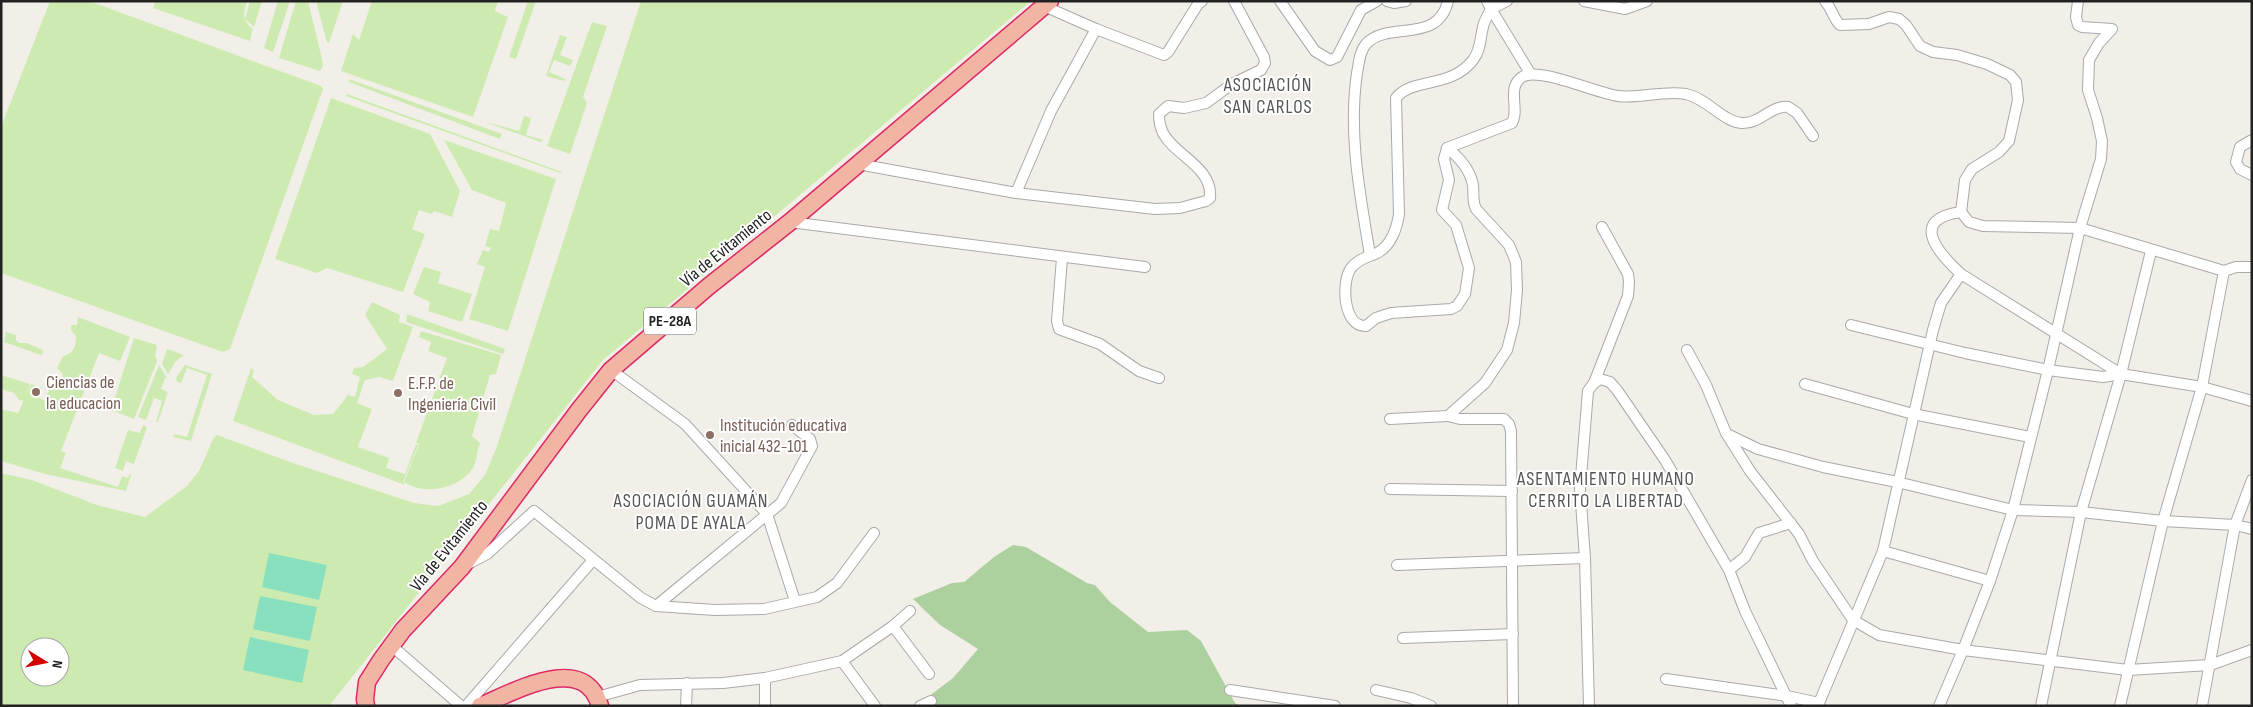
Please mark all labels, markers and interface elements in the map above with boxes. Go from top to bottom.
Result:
district label: ASOCIACIÓN SAN CARLOS [1223,74,1313,119]
street label: Vía de Evitamiento [676,205,776,291]
road number: PE-28A [644,308,696,334]
place label: Ciencias de la educacion [46,372,121,414]
place label: E.F.P. de Ingeniería Civil [408,373,496,415]
marker: Ciencias de la educacion [30,386,42,398]
marker: E.F.P. de Ingeniería Civil [392,387,404,399]
place label: Institución educativa inicial 432-101 [720,415,847,457]
marker: Institución educativa inicial 432-101 [704,429,716,441]
district label: ASENTAMIENTO HUMANO CERRITO LA LIBERTAD [1516,468,1695,513]
district label: ASOCIACIÓN GUAMÁN POMA DE AYALA [613,490,768,535]
street label: Vía de Evitamiento [406,496,492,596]
north arrow [20,637,70,687]
text: N [48,659,66,669]

